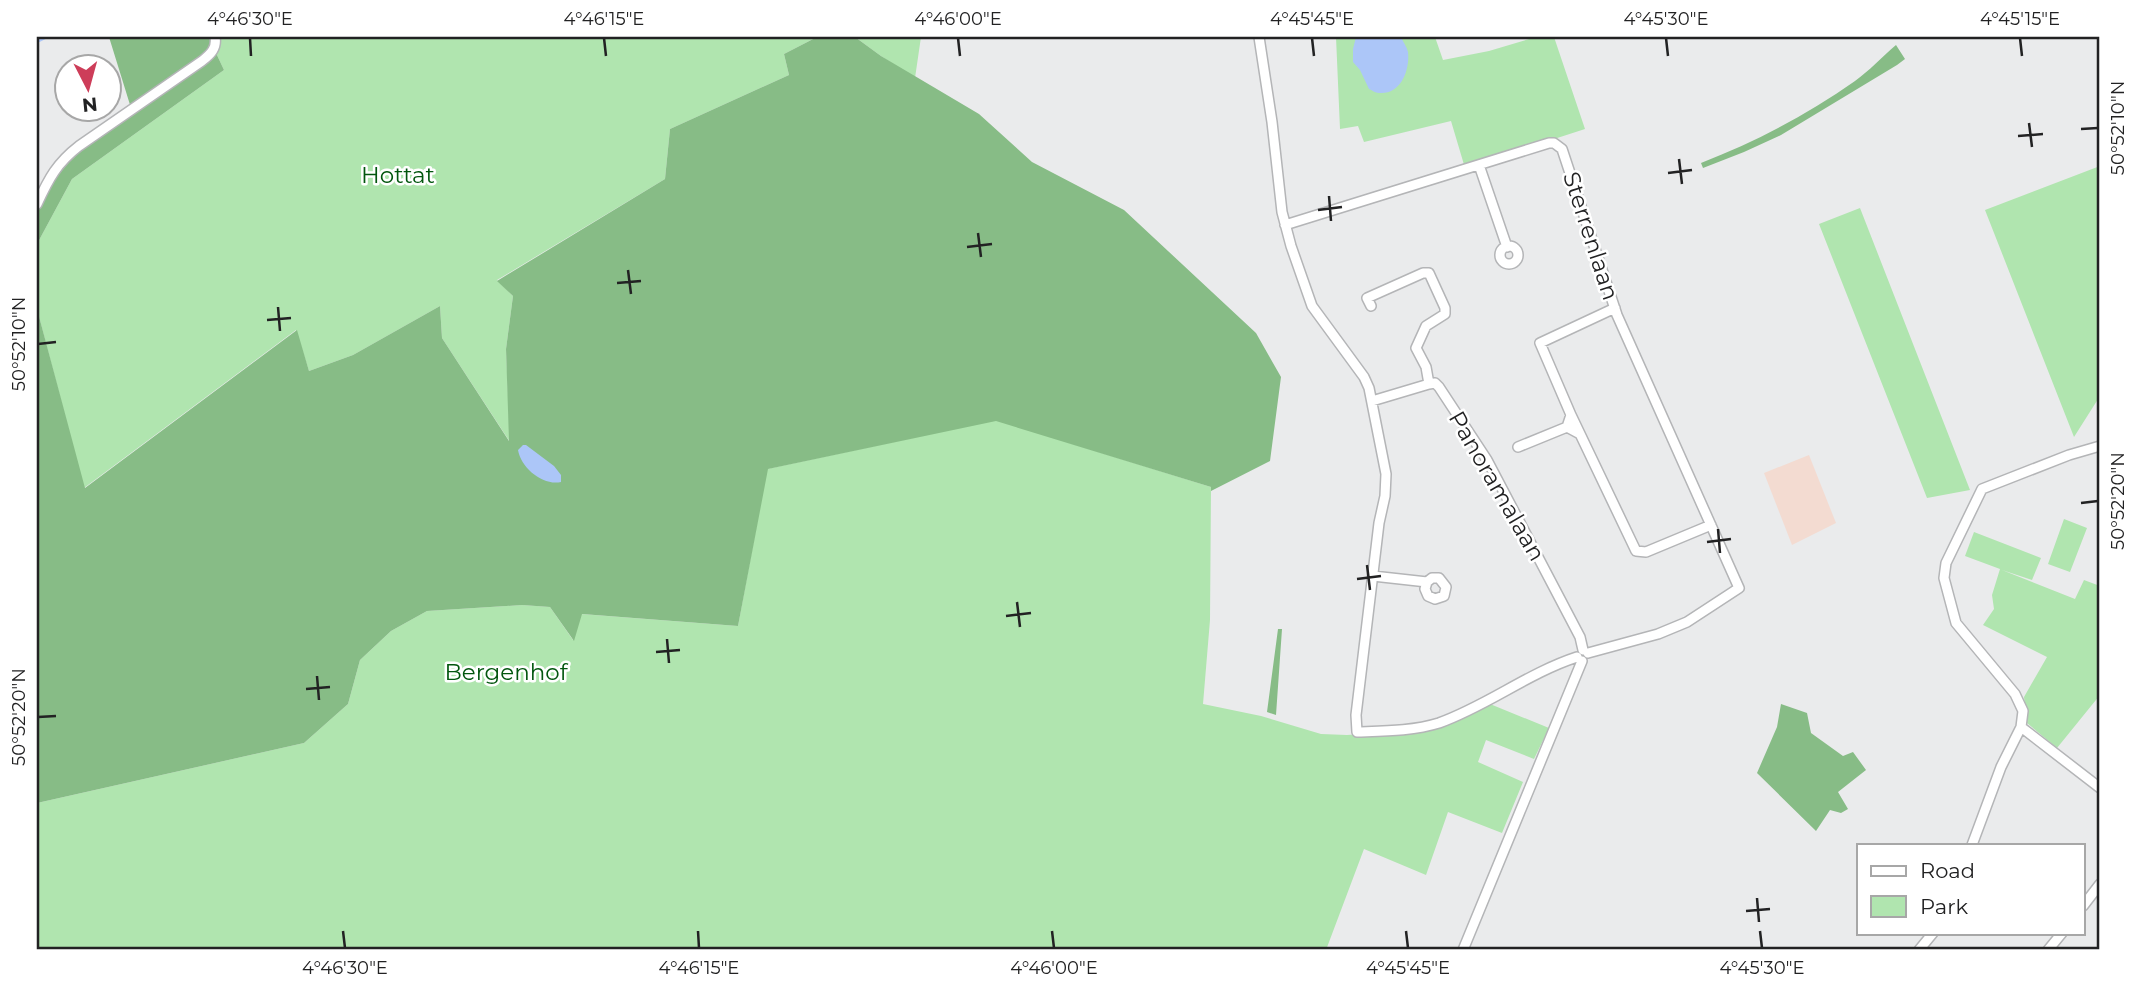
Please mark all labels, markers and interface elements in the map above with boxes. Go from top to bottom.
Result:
text: 4°46'30"E [207,8,293,30]
text: 4°46'15"E [564,8,644,30]
text: 4°46'00"E [914,8,1002,30]
text: 4°45'45"E [1270,8,1354,30]
text: 4°45'30"E [1623,8,1709,30]
text: 4°45'15"E [1980,8,2060,30]
north arrow [52,52,122,122]
text: 50°52'10"N [2107,81,2129,175]
text: N [81,92,99,117]
park label: Hottat [361,161,435,189]
street label: Sterrenlaan [1557,168,1625,304]
text: 50°52'10"N [8,297,30,391]
street label: Panoramalaan [1443,406,1551,566]
text: 50°52'20"N [2107,452,2129,550]
park label: Bergenhof [444,658,569,686]
text: 50°52'20"N [8,668,30,766]
legend [1857,844,2084,934]
text: Road [1920,858,1975,883]
text: Park [1920,894,1968,919]
text: 4°46'30"E [302,957,388,979]
text: 4°46'15"E [659,957,739,979]
text: 4°46'00"E [1010,957,1098,979]
text: 4°45'45"E [1366,957,1450,979]
text: 4°45'30"E [1719,957,1805,979]

